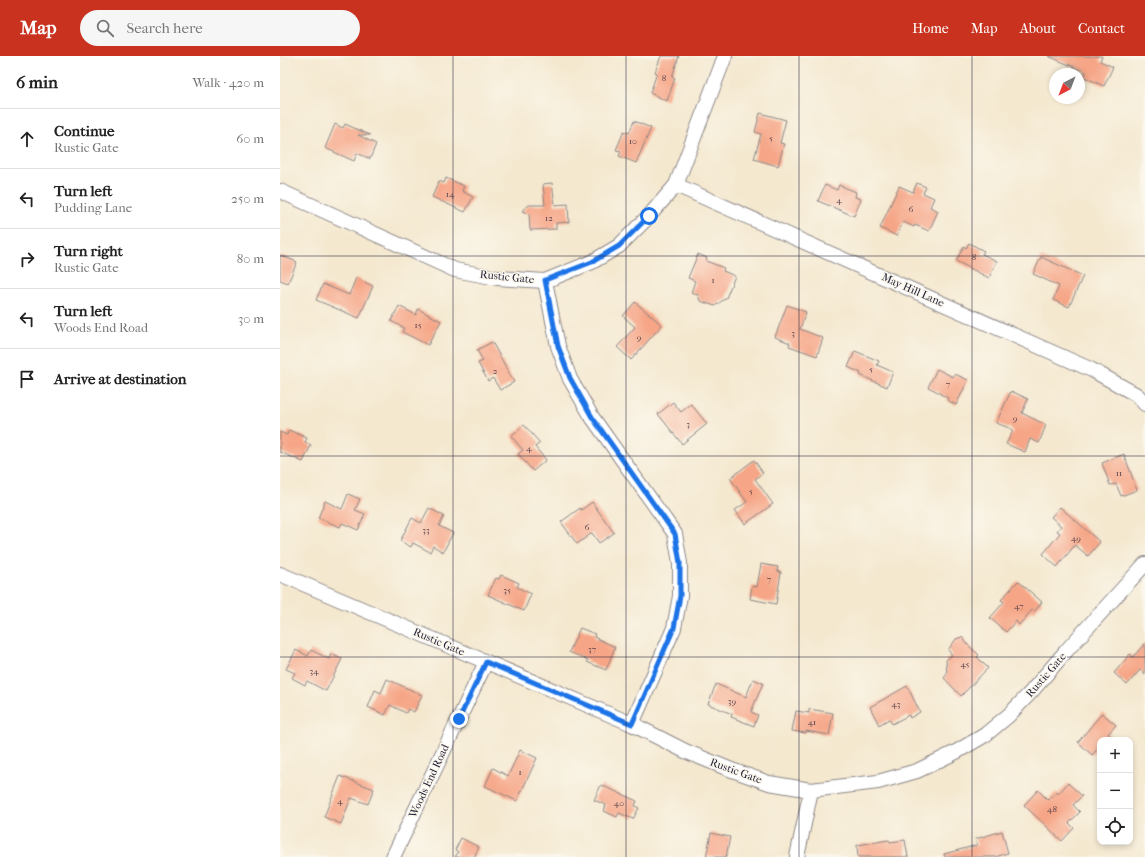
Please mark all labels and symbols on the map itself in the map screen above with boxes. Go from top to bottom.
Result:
north arrow [1049,68,1085,104]
house number: 8 [662,73,667,83]
house number: 5 [769,133,773,143]
house number: 10 [629,136,637,146]
house number: 14 [446,189,455,199]
house number: 4 [836,195,842,205]
house number: 6 [909,204,914,214]
route start [640,207,658,225]
house number: 12 [545,213,553,223]
house number: 8 [972,252,977,262]
street label: Rustic Gate [479,268,535,286]
street label: May Hill Lane [880,270,947,310]
house number: 1 [711,275,715,285]
house number: 15 [414,320,422,330]
house number: 3 [791,328,795,338]
house number: 9 [637,332,642,342]
house number: 5 [869,364,873,374]
house number: 2 [493,366,498,376]
house number: 7 [946,379,951,389]
house number: 9 [1013,413,1018,423]
house number: 3 [686,419,690,429]
house number: 4 [526,443,532,453]
house number: 11 [1116,468,1122,478]
house number: 5 [749,486,753,496]
house number: 6 [585,522,590,532]
house number: 33 [422,525,430,535]
house number: 49 [1071,533,1081,543]
house number: 7 [767,574,772,584]
house number: 35 [503,585,511,595]
house number: 47 [1014,601,1024,611]
street label: Rustic Gate [411,625,467,659]
house number: 37 [588,644,597,654]
street label: Rustic Gate [1023,650,1069,700]
house number: 45 [961,659,970,669]
house number: 34 [309,666,319,676]
house number: 39 [728,696,736,706]
house number: 43 [891,699,901,709]
route end [450,710,468,728]
house number: 41 [808,717,816,727]
street label: Woods End Road [406,741,452,821]
street label: Rustic Gate [708,756,764,787]
house number: 1 [518,767,522,777]
house number: 4 [337,796,343,806]
house number: 40 [614,798,624,808]
house number: 48 [1047,804,1057,814]

